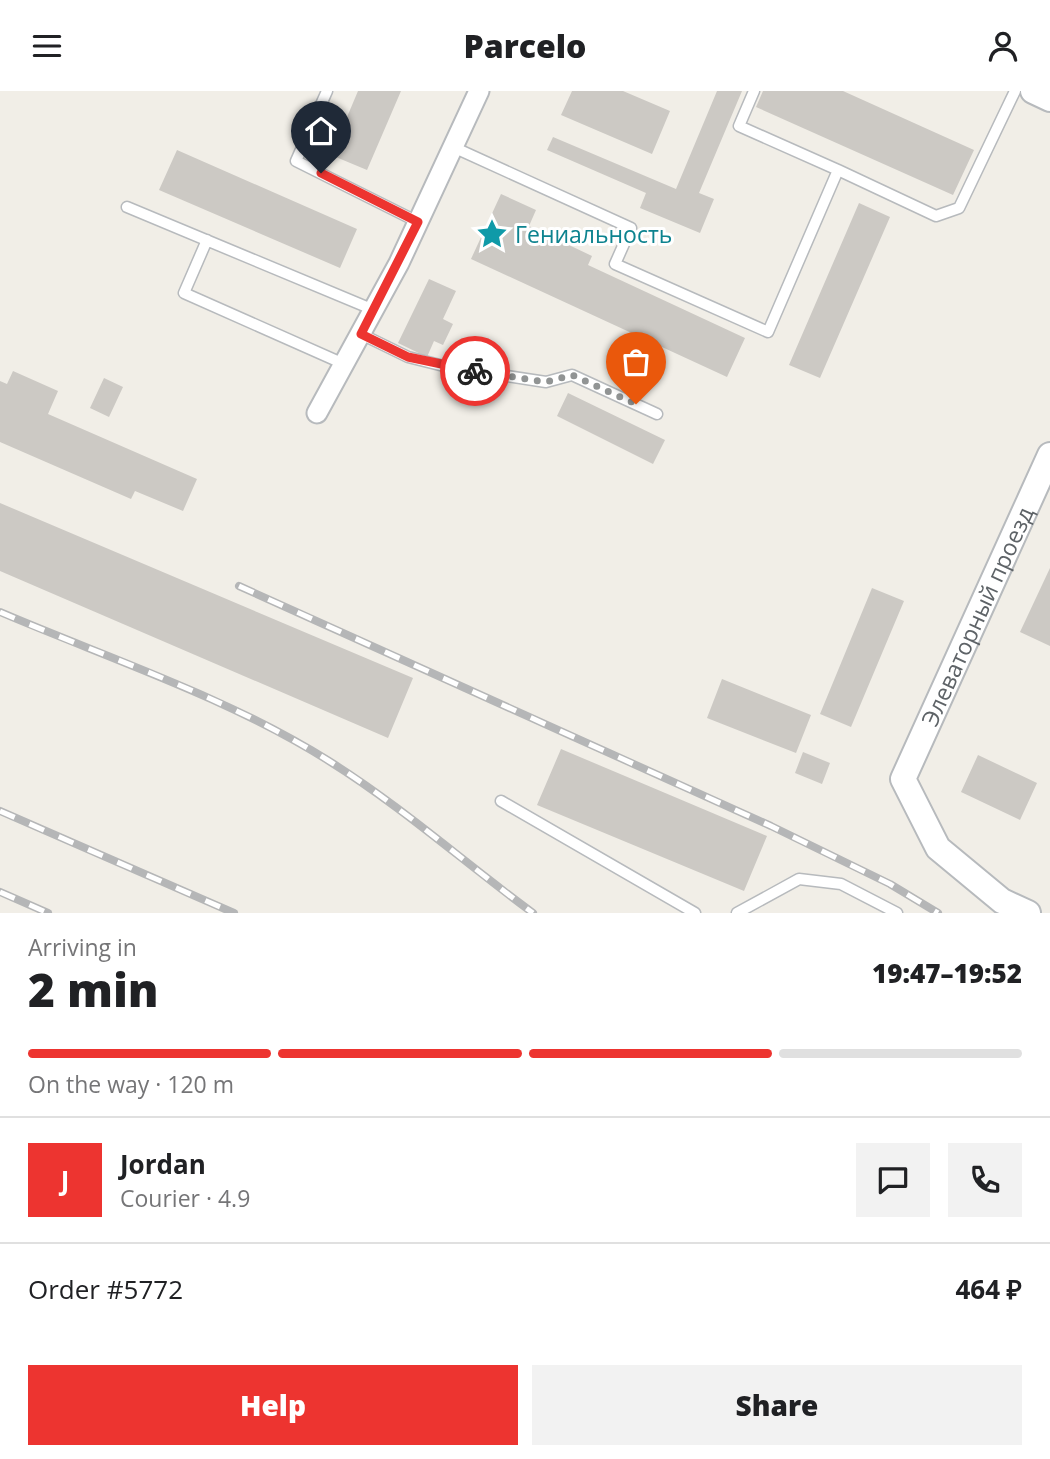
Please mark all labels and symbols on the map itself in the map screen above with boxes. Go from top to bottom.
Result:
pin [291,101,351,173]
place icon: Гениальность [475,217,509,251]
place label: Гениальность [515,218,672,250]
pin [606,332,666,404]
courier [440,336,510,406]
street label: Элеваторный проезд [913,501,1041,731]

